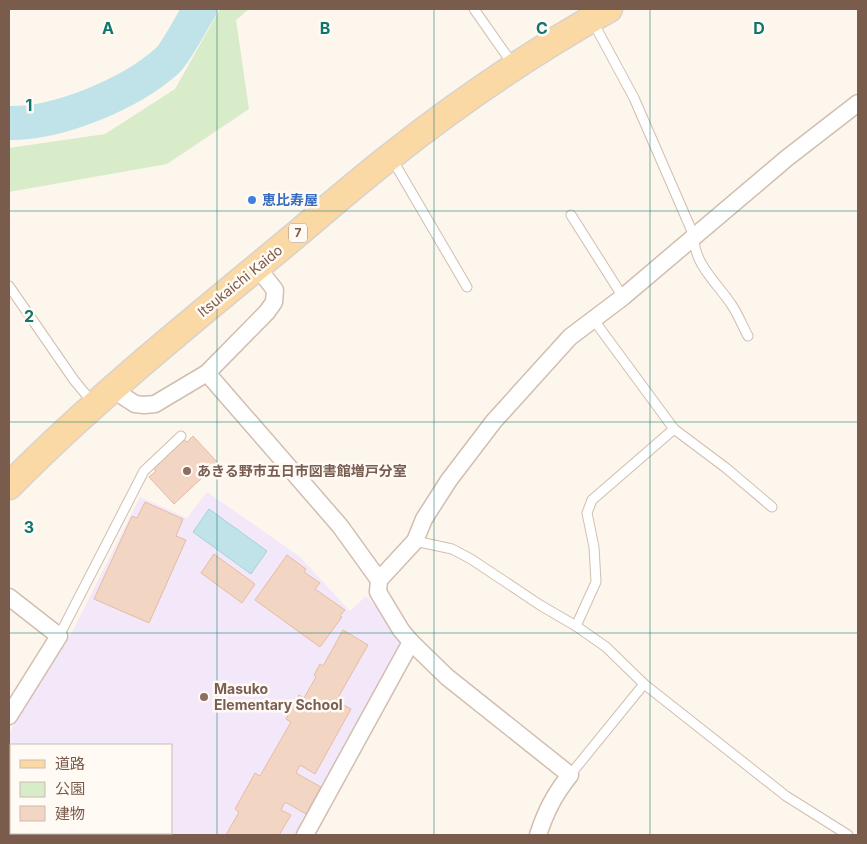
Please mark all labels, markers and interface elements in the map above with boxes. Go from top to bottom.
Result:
text: A [102,18,114,38]
text: B [320,18,330,38]
text: C [536,18,548,38]
text: D [753,18,765,38]
text: 1 [26,95,32,115]
place label: 恵比寿屋 [262,191,318,208]
marker: 恵比寿屋 [246,194,258,206]
road number: 7 [289,224,307,242]
street label: Itsukaichi Kaido [194,241,286,320]
text: 2 [24,306,34,326]
place label: あきる野市五日市図書館増戸分室 [197,462,407,479]
marker: あきる野市五日市図書館増戸分室 [181,465,193,477]
text: 3 [24,517,34,537]
place label: Masuko Elementary School [214,680,343,713]
marker: Masuko Elementary School [198,691,210,703]
legend [10,744,172,834]
text: 道路 [55,754,85,773]
text: 公園 [55,779,85,798]
text: 建物 [55,804,85,823]

